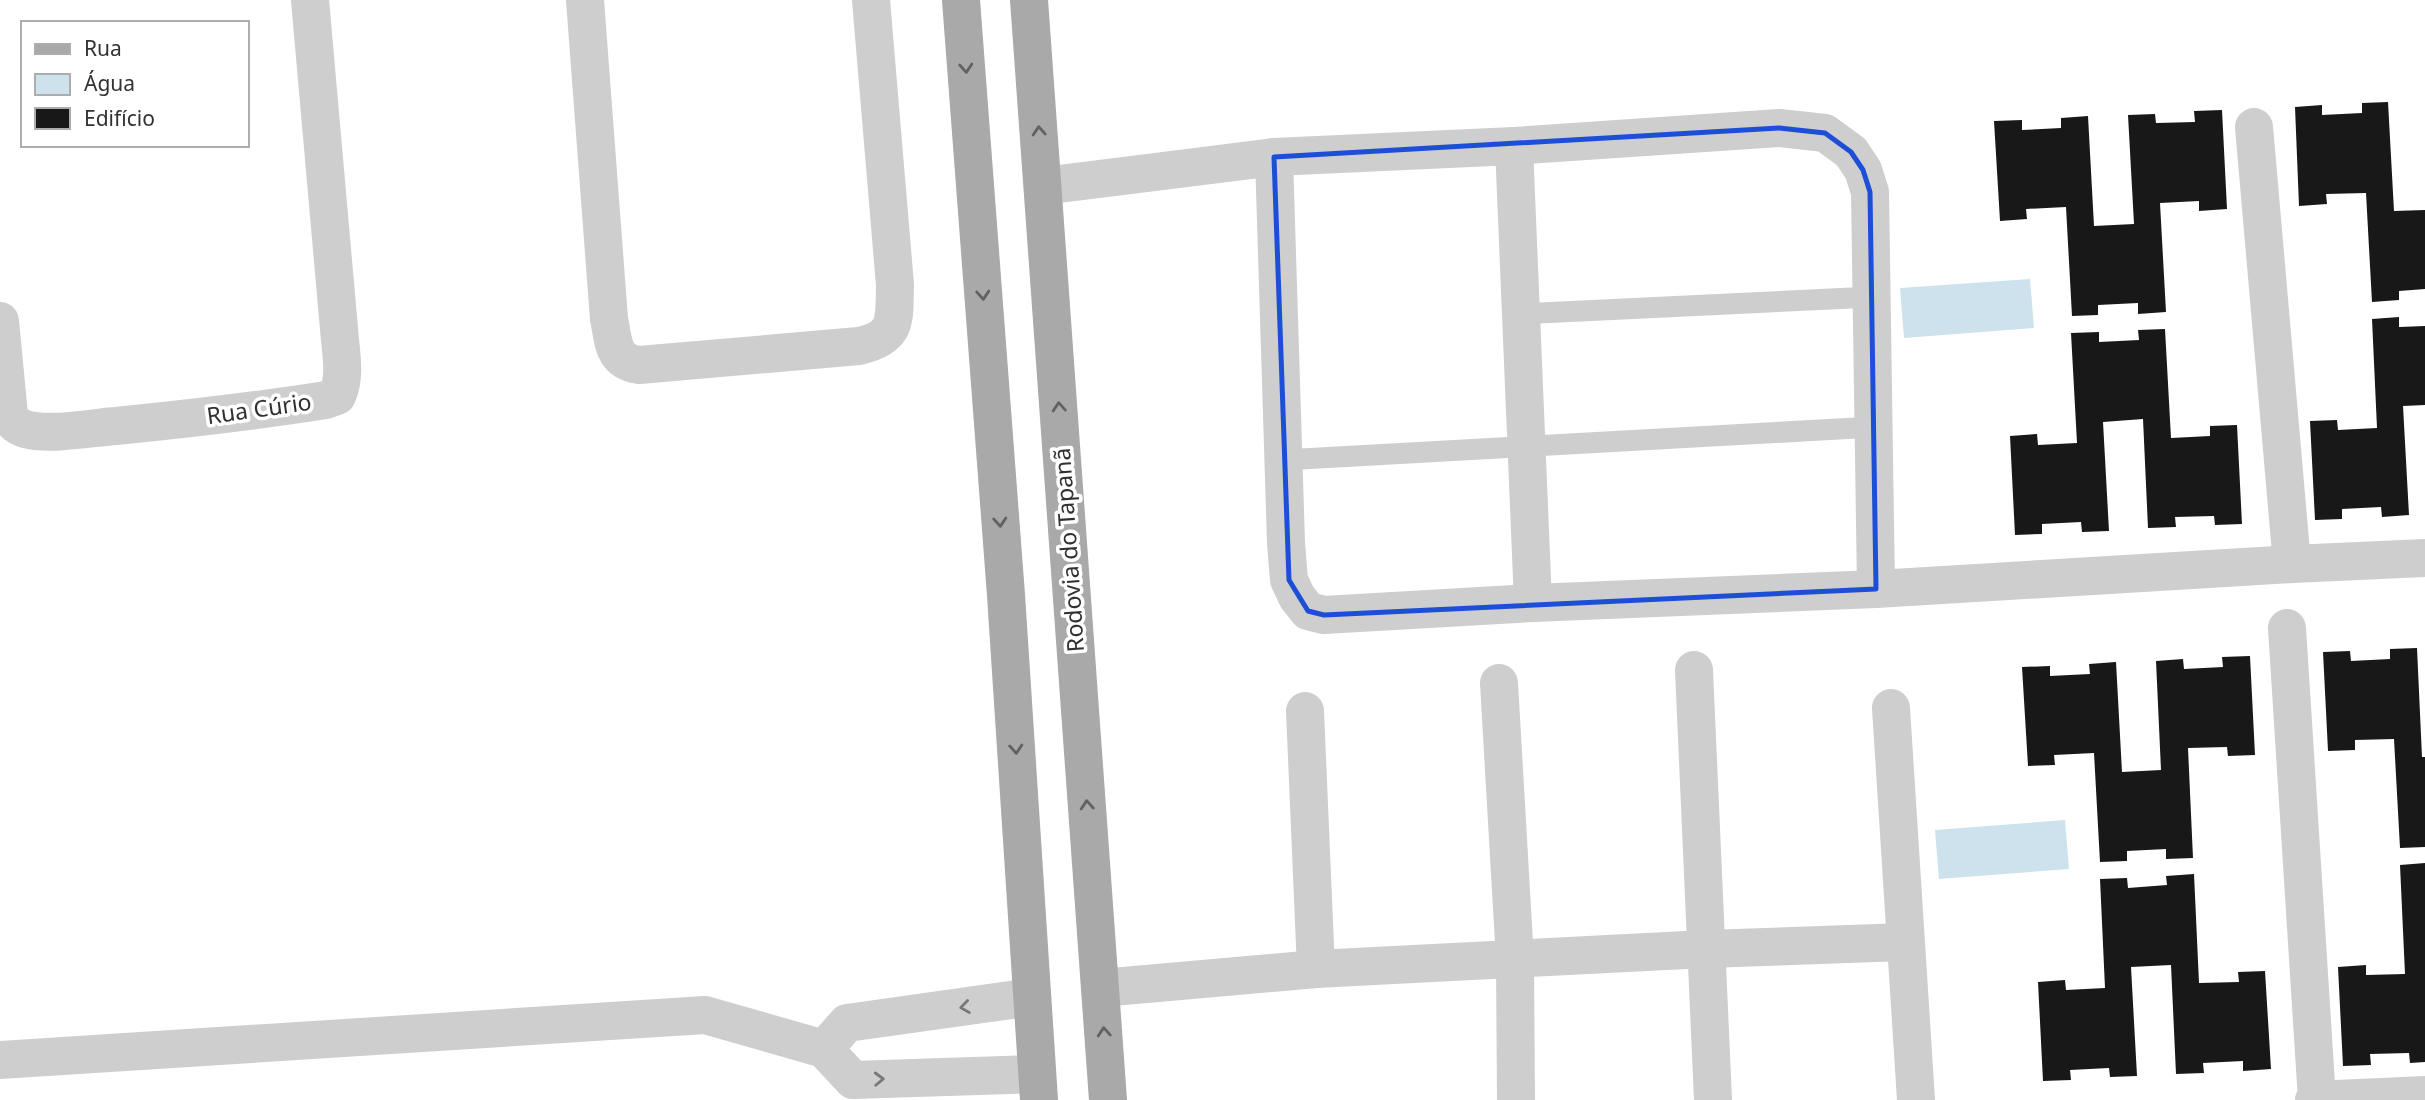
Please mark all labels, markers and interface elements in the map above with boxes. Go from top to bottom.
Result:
legend [21,21,248,147]
text: Rua [84,34,122,62]
one-way arrow [958,63,973,74]
text: Água [84,69,135,97]
text: Edifício [84,104,155,132]
one-way arrow [1032,125,1047,136]
one-way arrow [975,290,990,301]
street label: Rua Cúrio [204,385,313,431]
one-way arrow [1051,401,1066,412]
street label: Rodovia do Tapanã [1045,447,1091,653]
one-way arrow [992,517,1007,528]
one-way arrow [1008,744,1023,755]
one-way arrow [1080,799,1095,810]
one-way arrow [959,999,971,1014]
one-way arrow [1096,1026,1111,1037]
one-way arrow [873,1072,884,1087]

